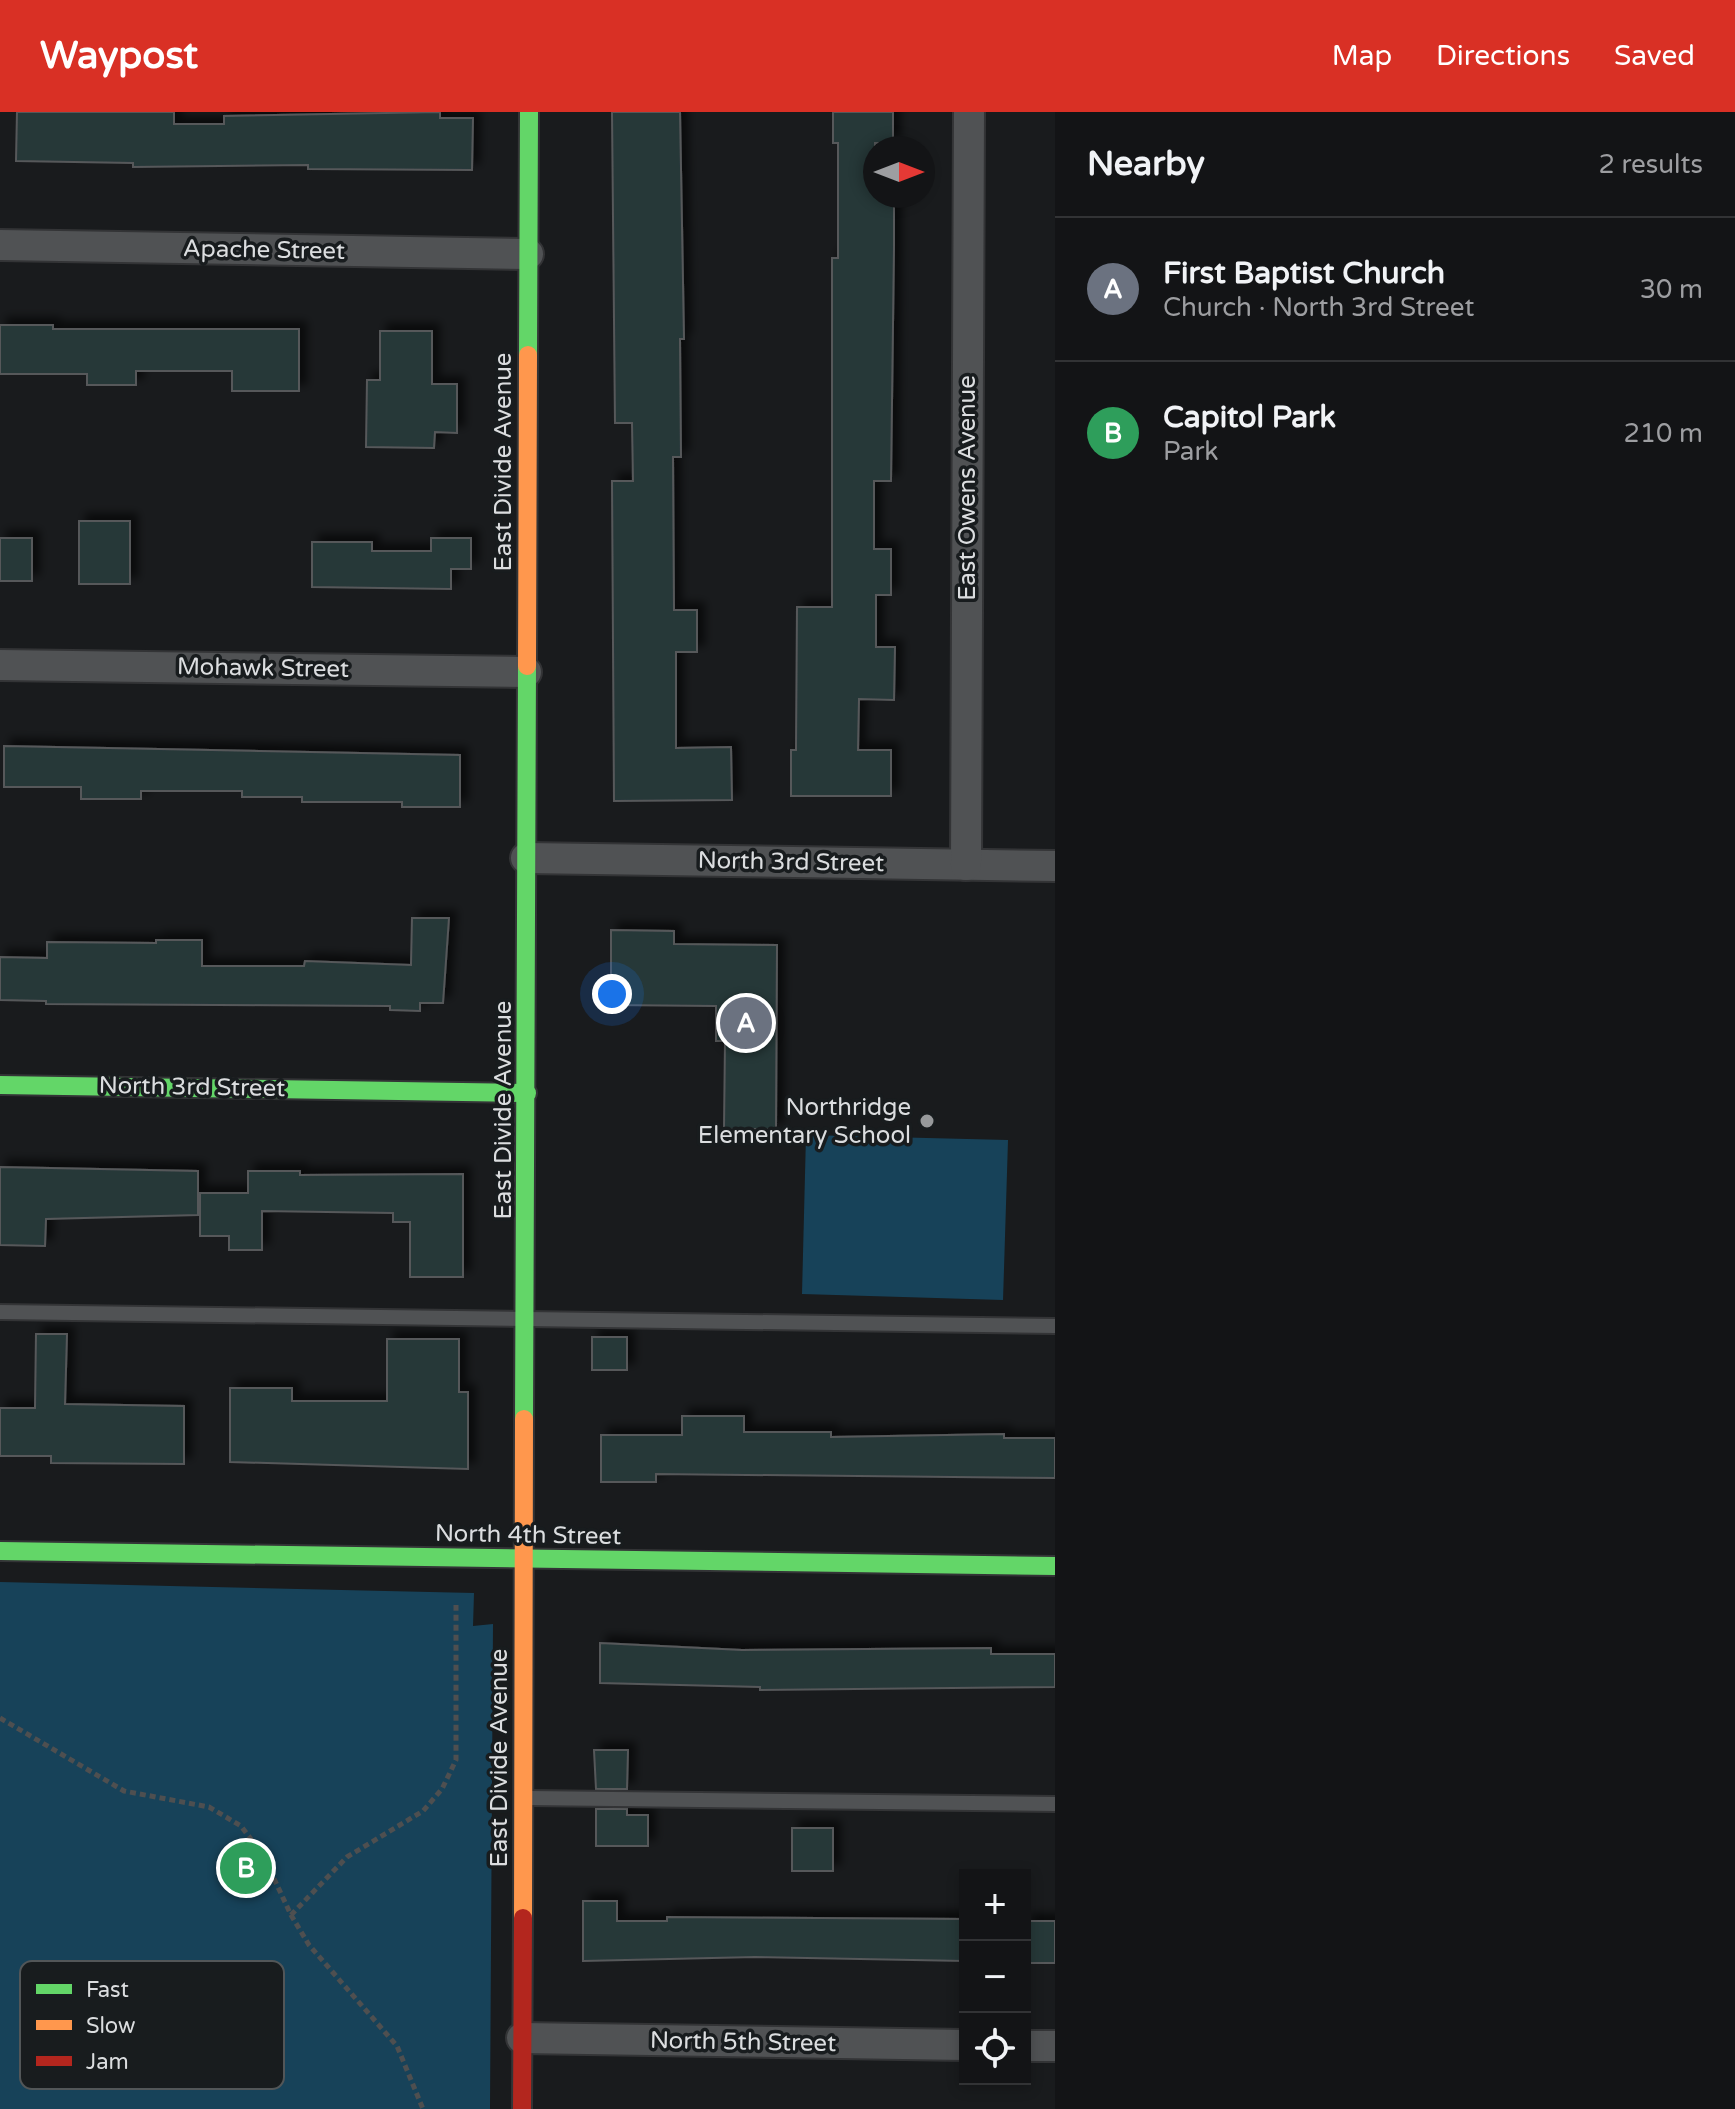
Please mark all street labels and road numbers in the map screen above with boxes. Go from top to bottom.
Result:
street label: Apache Street [183,234,345,266]
street label: East Divide Avenue [489,353,518,571]
street label: East Owens Avenue [953,375,982,601]
street label: Mohawk Street [177,652,349,684]
street label: North 3rd Street [697,846,885,878]
street label: East Divide Avenue [489,1001,518,1219]
street label: North 3rd Street [98,1071,286,1103]
street label: North 4th Street [435,1519,621,1551]
street label: East Divide Avenue [485,1649,514,1867]
street label: North 5th Street [650,2026,836,2058]

